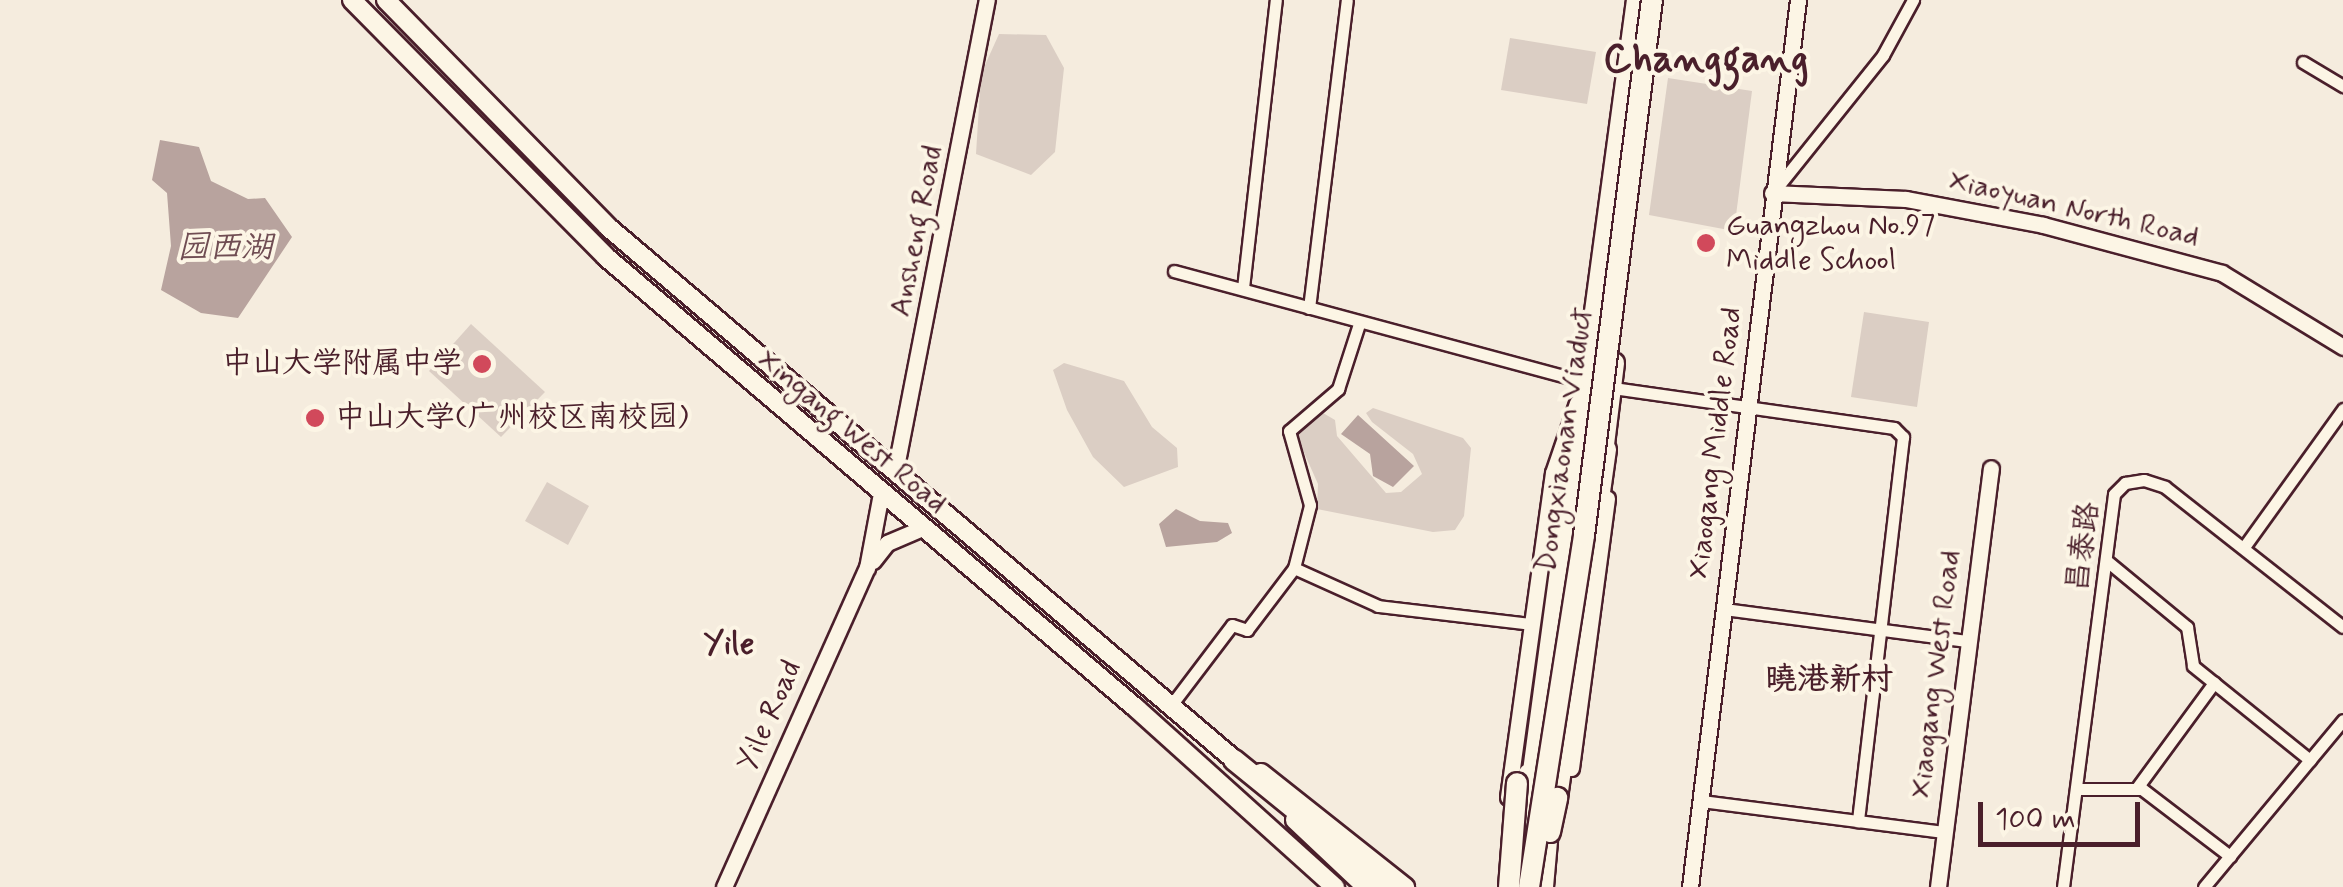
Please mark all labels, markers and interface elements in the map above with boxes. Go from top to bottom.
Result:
district label: Changgang [1603,36,1809,84]
street label: Ansheng Road [883,143,951,319]
street label: Xiaoyuan North Road [1945,163,2203,255]
place label: Guangzhou No.97 Middle School [1726,208,1936,278]
water label: 园西湖 [177,229,273,267]
marker: Guangzhou No.97 Middle School [1695,232,1717,254]
street label: Dongxiaonan Viaduct [1528,304,1602,576]
street label: Xiaogang Middle Road [1681,305,1751,581]
street label: Xingang West Road [749,342,955,522]
place label: 中山大学附属中学 [222,346,462,382]
marker: 中山大学附属中学 [471,353,493,375]
place label: 中山大学(广州校区南校园) [335,400,689,436]
marker: 中山大学(广州校区南校园) [304,407,326,429]
street label: 昌泰路 [2061,500,2107,594]
street label: Xiaogang West Road [1903,548,1969,800]
district label: Yile [703,625,755,663]
street label: Yile Road [730,656,810,776]
district label: 曉港新村 [1765,661,1893,699]
scale bar [1983,782,2146,844]
text: 100 m [1995,800,2076,839]

